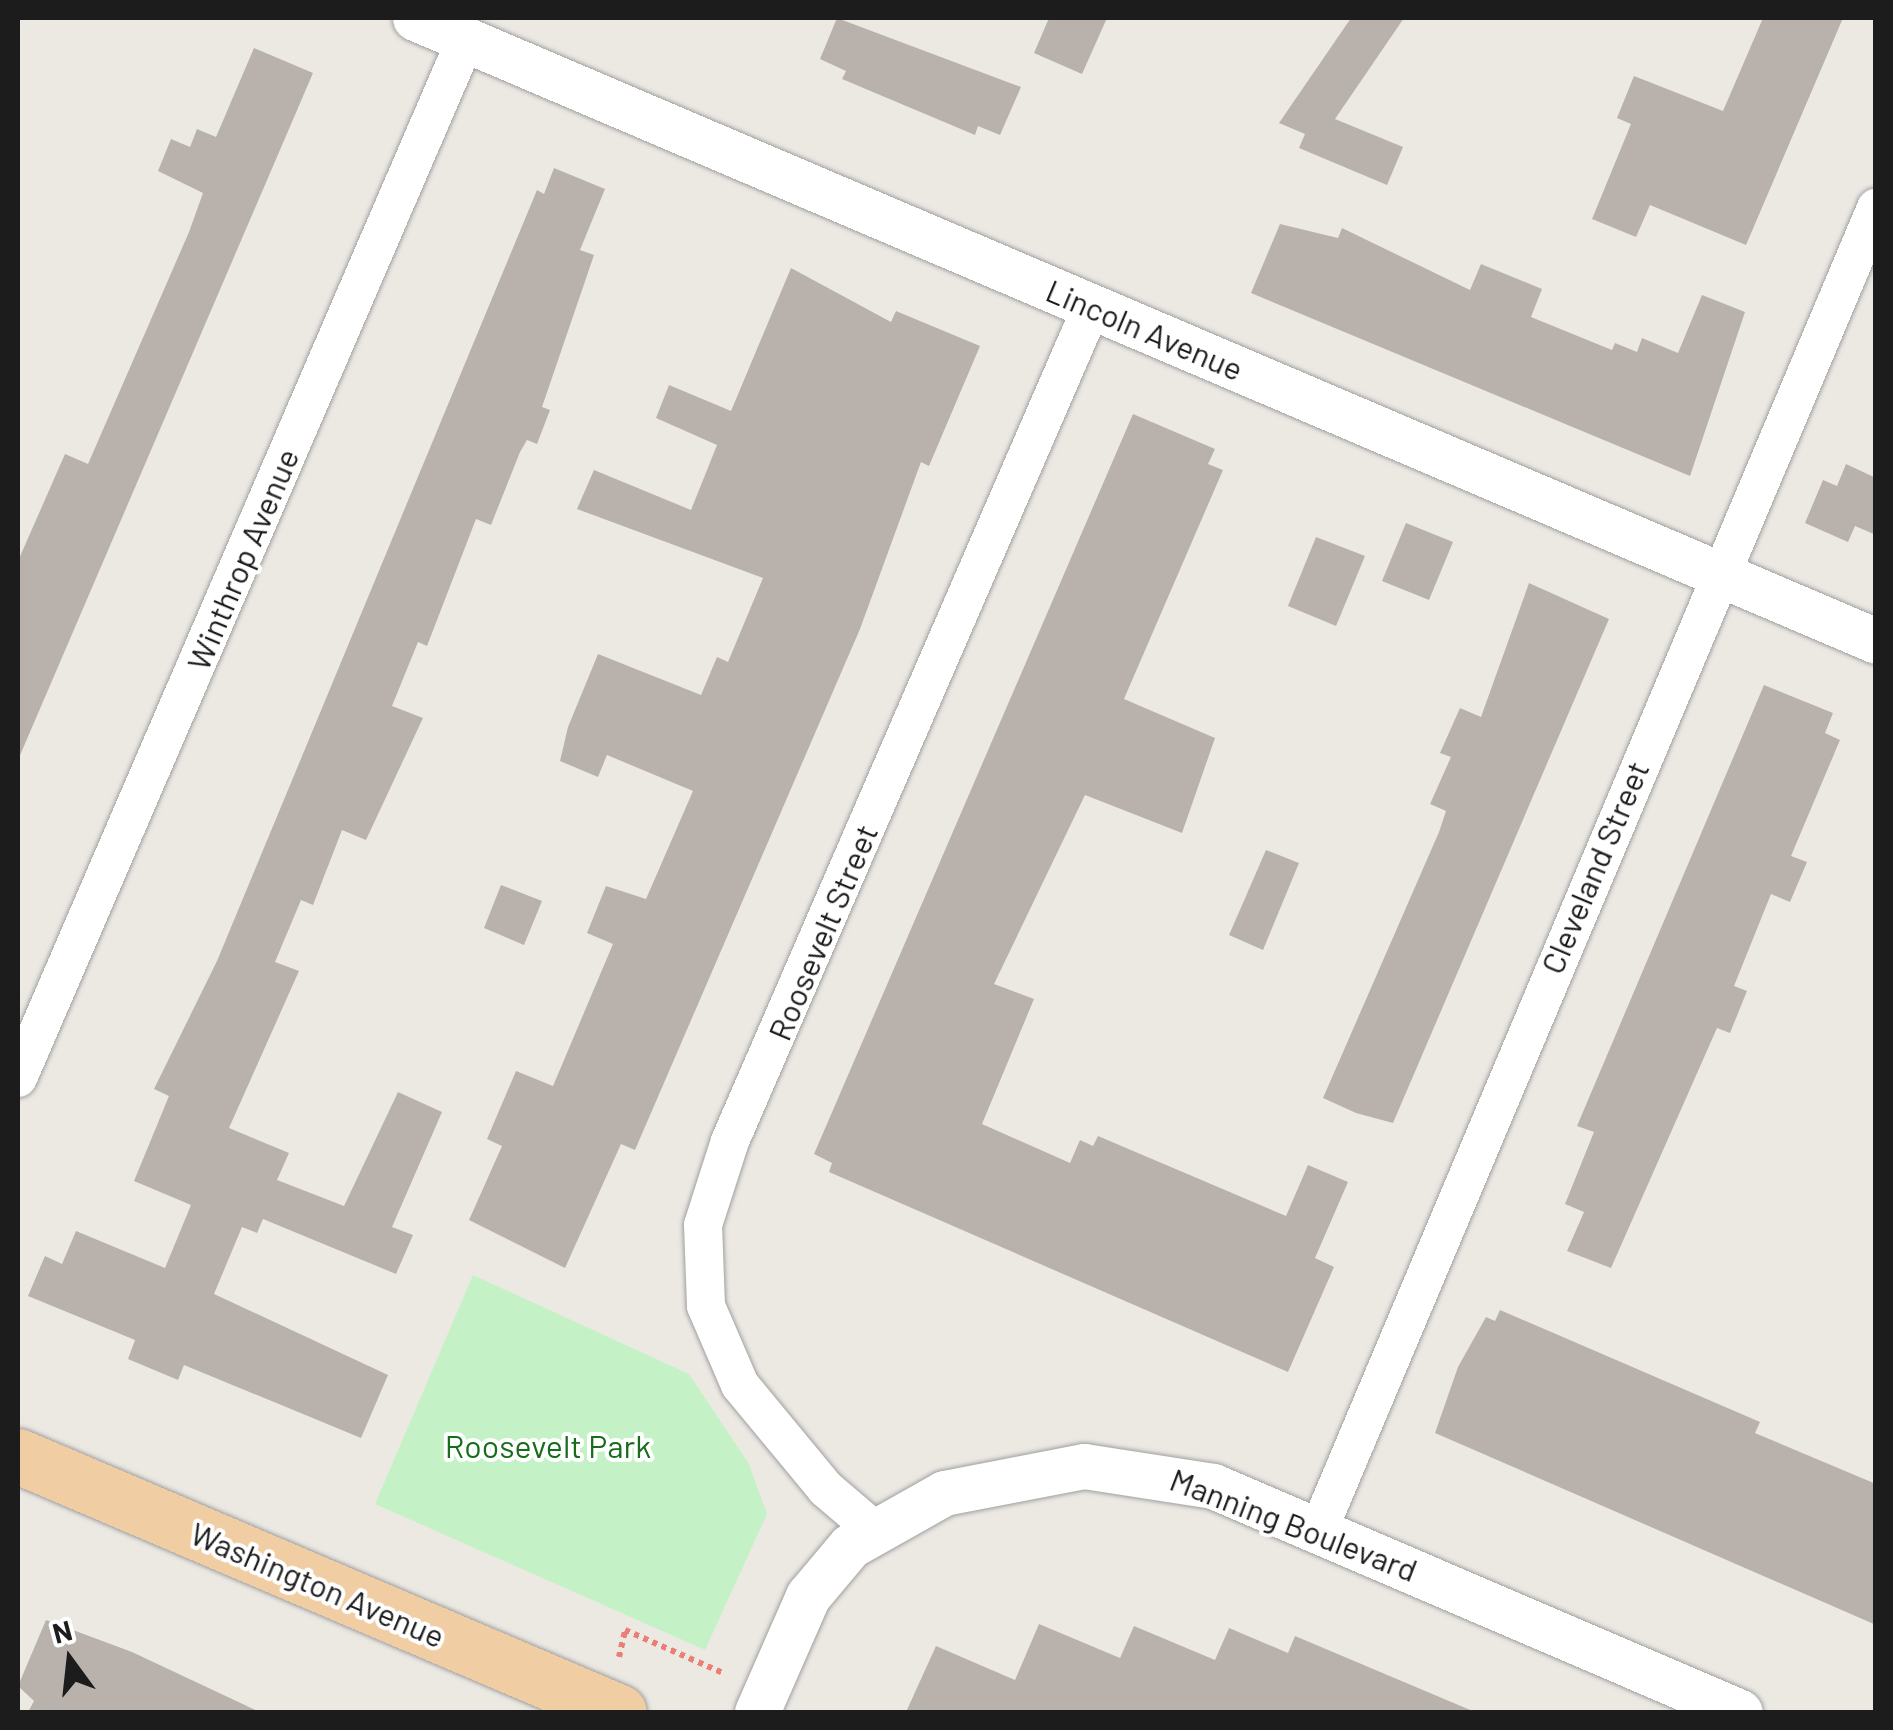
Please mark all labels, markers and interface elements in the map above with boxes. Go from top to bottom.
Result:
street label: Lincoln Avenue [1041,270,1249,388]
street label: Winthrop Avenue [178,442,306,676]
street label: Cleveland Street [1532,755,1656,979]
street label: Roosevelt Street [759,818,885,1046]
park label: Roosevelt Park [445,1426,651,1464]
street label: Manning Boulevard [1165,1459,1423,1589]
street label: Washington Avenue [185,1513,451,1655]
north arrow [20,1610,120,1710]
text: N [49,1612,76,1650]

